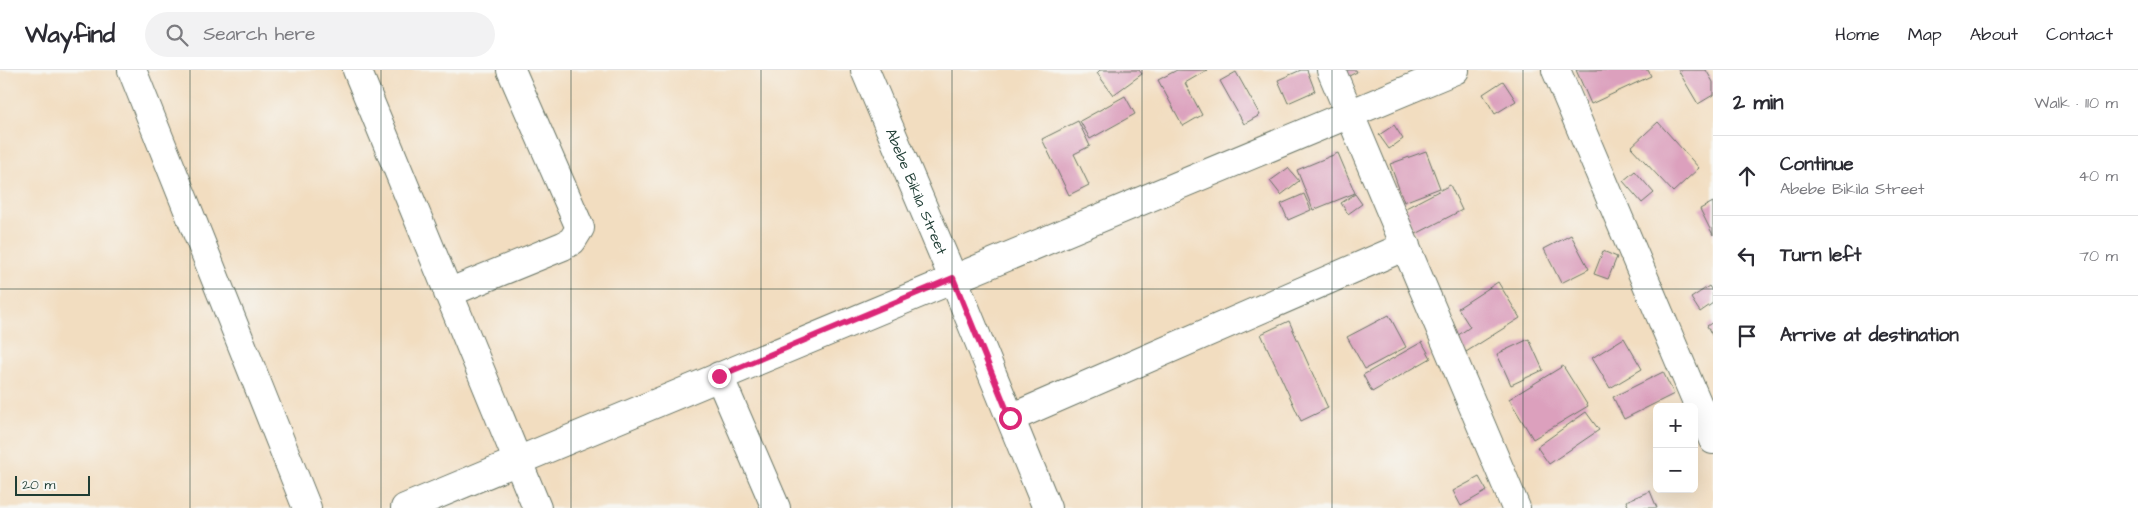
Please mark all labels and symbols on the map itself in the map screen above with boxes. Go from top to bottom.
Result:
street label: Abebe Bikila Street [880,125,953,258]
route end [708,365,731,388]
route start [999,407,1022,430]
scale bar [15,473,90,496]

